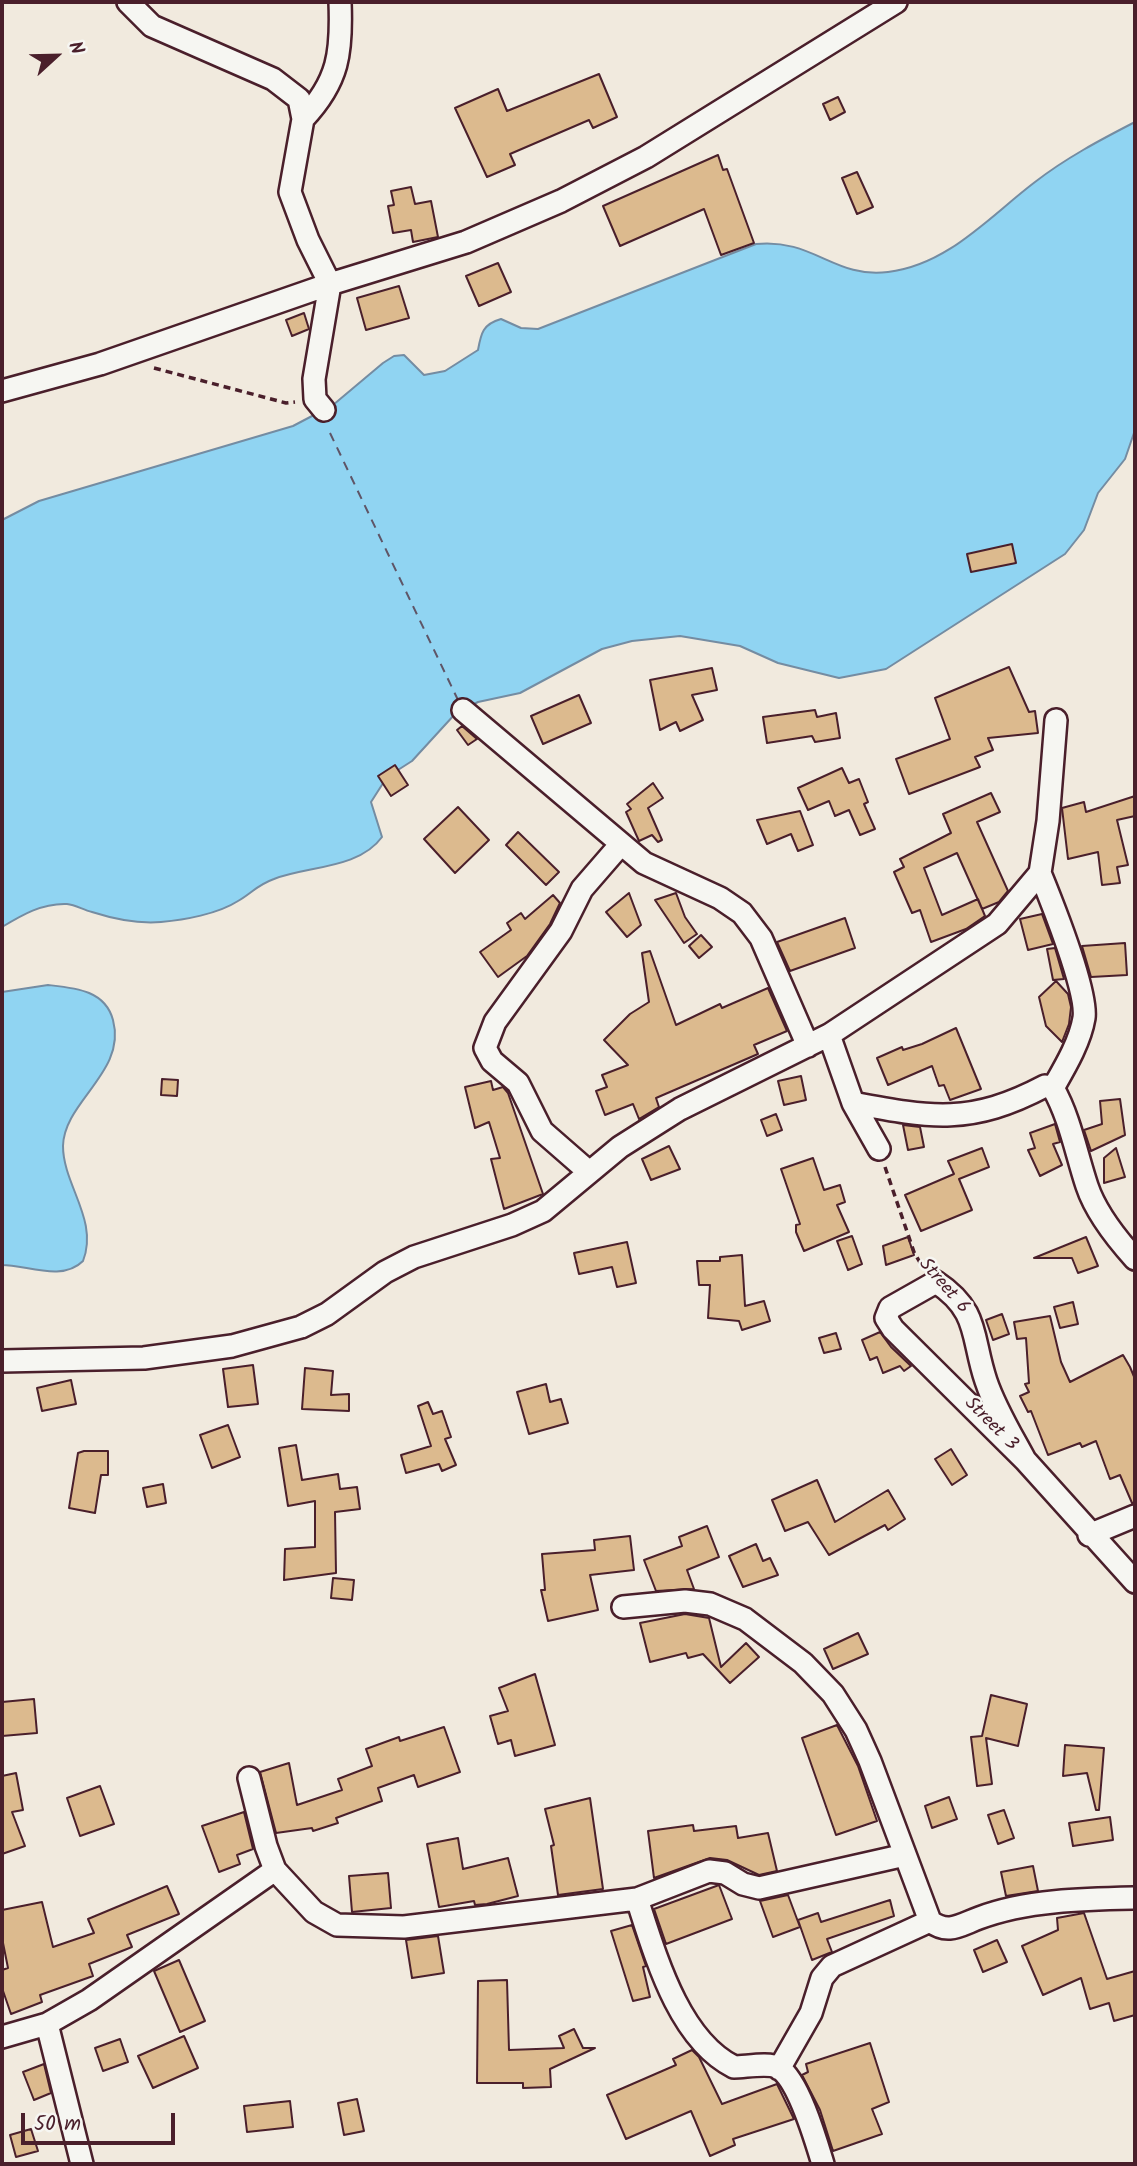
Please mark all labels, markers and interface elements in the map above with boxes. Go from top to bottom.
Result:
north arrow [21,21,91,91]
text: N [59,37,92,59]
street label: Street 6 [913,1254,973,1320]
street label: Street 3 [958,1393,1022,1457]
scale bar [24,2100,178,2144]
text: 50 m [34,2108,81,2141]

